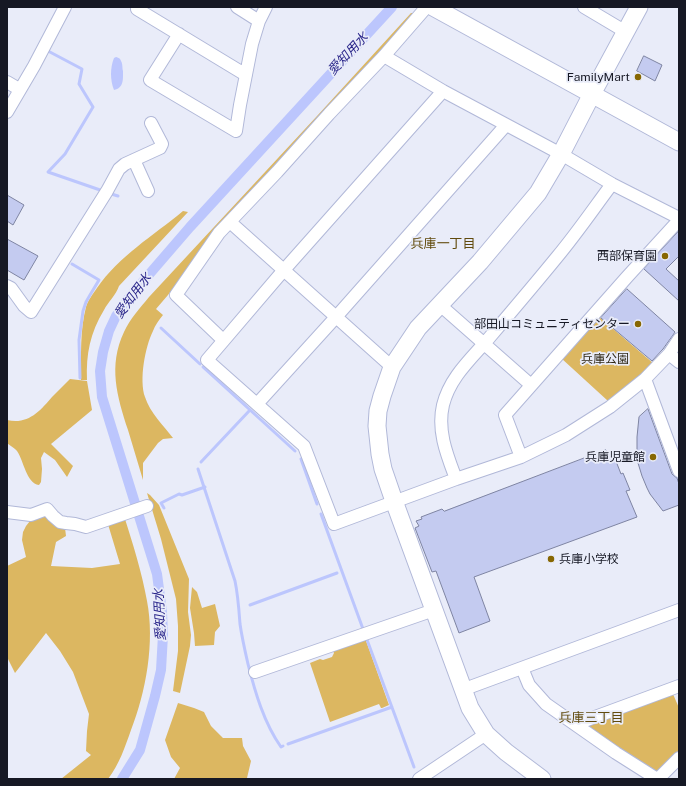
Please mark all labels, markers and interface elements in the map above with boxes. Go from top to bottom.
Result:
water label: 愛知用水 [325,30,371,78]
place label: FamilyMart [567,70,630,84]
marker: FamilyMart [633,72,643,82]
district label: 兵庫一丁目 [411,236,475,252]
place label: 西部保育園 [597,249,657,263]
marker: 西部保育園 [660,251,670,261]
water label: 愛知用水 [111,271,155,321]
place label: 部田山コミュニティセンター [474,317,630,331]
marker: 部田山コミュニティセンター [633,319,643,329]
park label: 兵庫公園 [581,352,629,366]
place label: 兵庫児童館 [585,450,645,464]
marker: 兵庫児童館 [648,452,658,462]
place label: 兵庫小学校 [559,552,619,566]
marker: 兵庫小学校 [546,554,556,564]
water label: 愛知用水 [151,589,169,641]
district label: 兵庫三丁目 [559,710,623,726]

